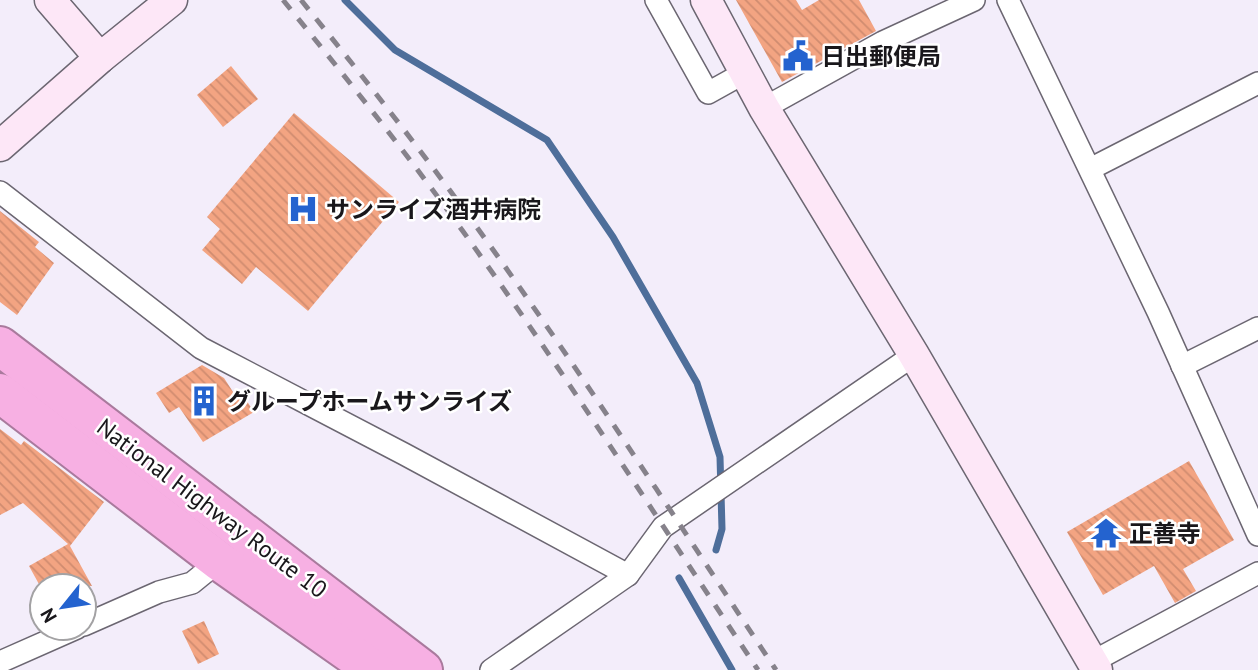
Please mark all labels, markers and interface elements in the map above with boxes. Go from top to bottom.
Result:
public building icon: 日出郵便局 [781,39,815,73]
place label: 日出郵便局 [821,41,941,72]
hospital icon: サンライズ酒井病院 [286,192,320,226]
place label: サンライズ酒井病院 [326,194,541,225]
building icon: グループホームサンライズ [187,384,221,418]
place label: グループホームサンライズ [227,386,512,417]
street label: National Highway Route 10 [91,411,333,605]
temple icon: 正善寺 [1089,516,1123,550]
place label: 正善寺 [1129,518,1201,549]
north arrow [28,572,98,642]
text: N [35,604,62,627]

